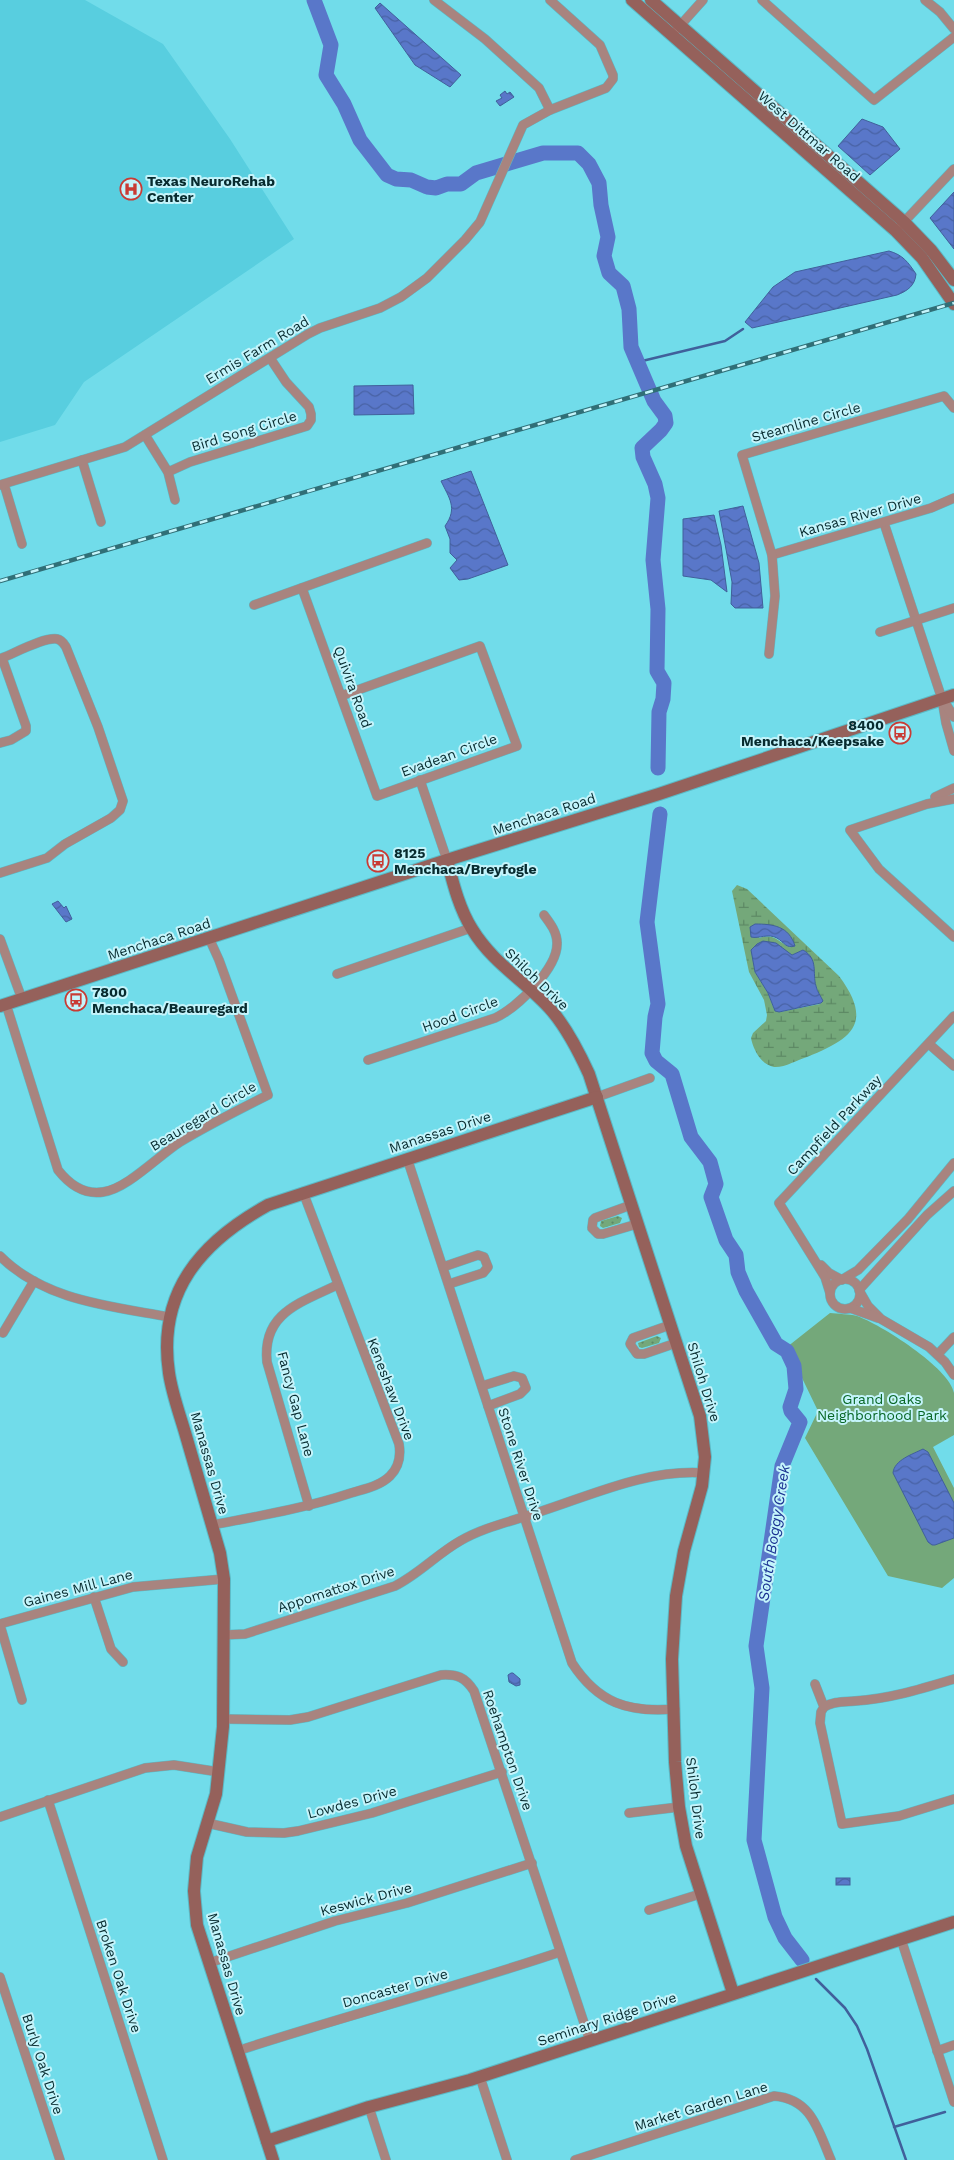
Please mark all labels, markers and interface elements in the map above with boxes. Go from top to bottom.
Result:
street label: West Dittmar Road [755,88,863,184]
place label: Texas NeuroRehab Center [147,173,275,205]
hospital icon: Texas NeuroRehab Center [119,177,143,201]
street label: Ermis Farm Road [202,313,312,387]
street label: Steamline Circle [750,399,862,445]
street label: Bird Song Circle [189,407,299,455]
street label: Kansas River Drive [797,490,923,540]
street label: Quivira Road [331,644,375,730]
place label: 8400 Menchaca/Keepsake [741,717,884,749]
bus stop icon: 8400 Menchaca/Keepsake [888,721,912,745]
street label: Evadean Circle [399,730,499,780]
street label: Menchaca Road [490,790,598,838]
place label: 8125 Menchaca/Breyfogle [394,845,537,877]
bus stop icon: 8125 Menchaca/Breyfogle [366,849,390,873]
street label: Menchaca Road [105,915,213,963]
street label: Shiloh Drive [502,945,572,1013]
place label: 7800 Menchaca/Beauregard [92,984,248,1016]
bus stop icon: 7800 Menchaca/Beauregard [64,988,88,1012]
street label: Hood Circle [420,993,500,1035]
street label: Campfield Parkway [783,1071,885,1178]
street label: Beauregard Circle [147,1078,259,1154]
street label: Manassas Drive [387,1108,493,1156]
street label: Keneshaw Drive [364,1336,418,1442]
street label: Shiloh Drive [684,1340,724,1424]
street label: Fancy Gap Lane [274,1350,318,1458]
park label: Grand Oaks Neighborhood Park [817,1391,947,1423]
street label: Stone River Drive [495,1405,547,1523]
street label: Manassas Drive [188,1410,232,1516]
water label: South Boggy Creek [754,1463,794,1602]
street label: Appomattox Drive [276,1563,396,1615]
street label: Gaines Mill Lane [22,1566,134,1610]
street label: Roehampton Drive [480,1688,536,1812]
street label: Shiloh Drive [683,1756,709,1840]
street label: Lowdes Drive [306,1782,398,1822]
street label: Keswick Drive [318,1879,414,1919]
street label: Manassas Drive [205,1911,249,2017]
street label: Broken Oak Drive [93,1917,145,2035]
street label: Doncaster Drive [340,1965,450,2011]
street label: Seminary Ridge Drive [536,1989,678,2049]
street label: Burly Oak Drive [19,2012,67,2116]
street label: Market Garden Lane [632,2078,770,2134]

